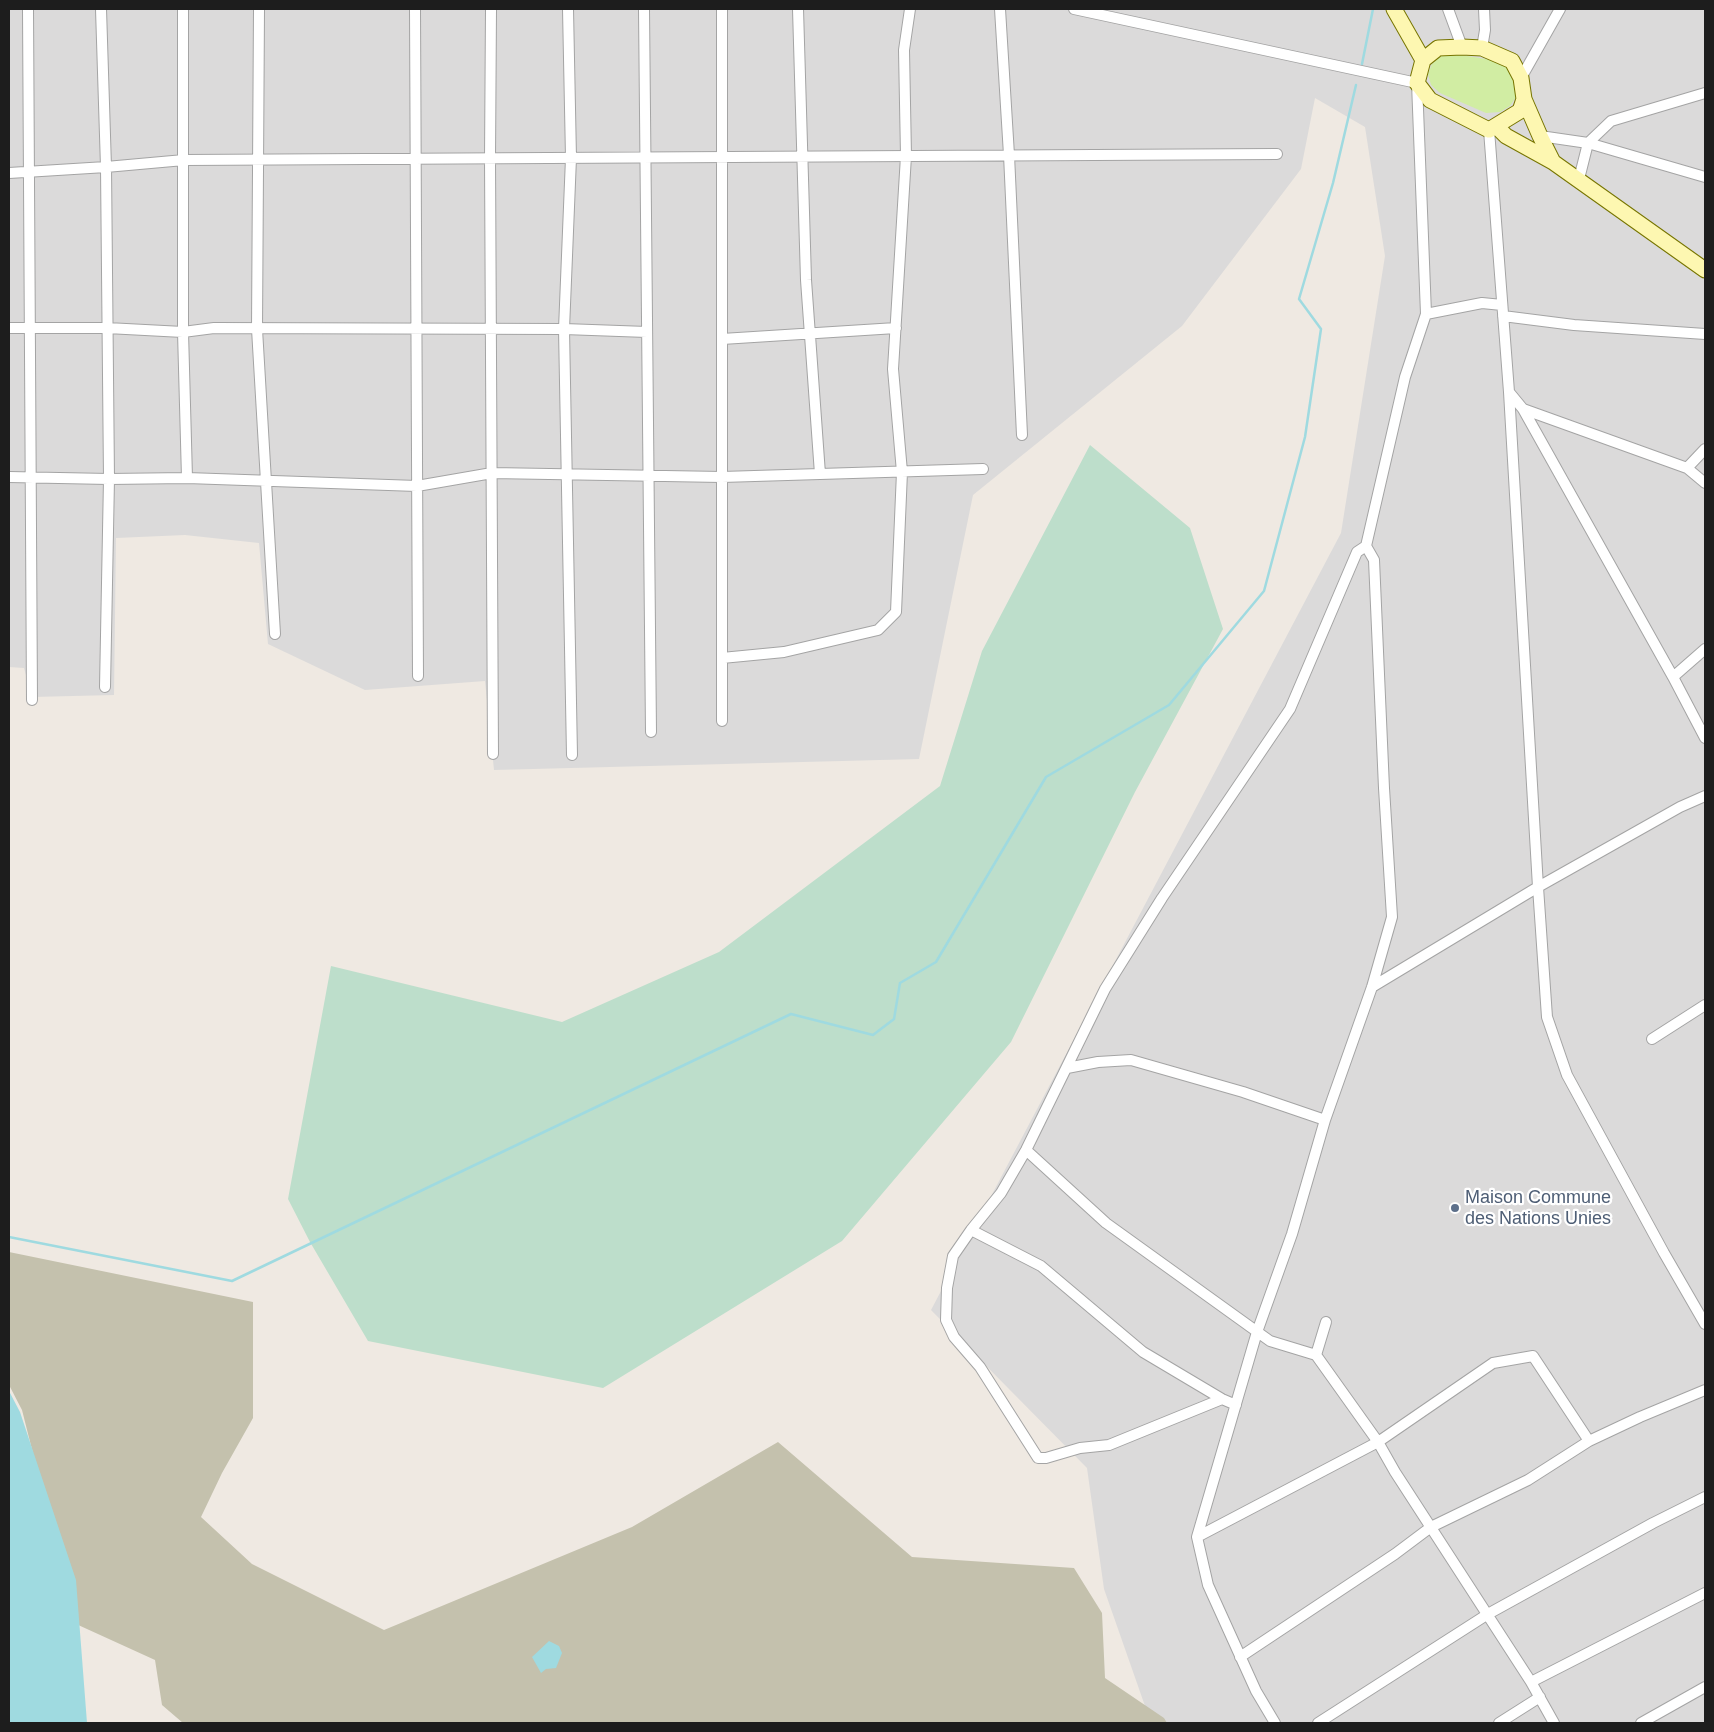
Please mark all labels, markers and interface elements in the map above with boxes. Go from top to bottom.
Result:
place label: Maison Commune des Nations Unies [1465,1187,1611,1230]
marker: Maison Commune des Nations Unies [1449,1202,1461,1214]

